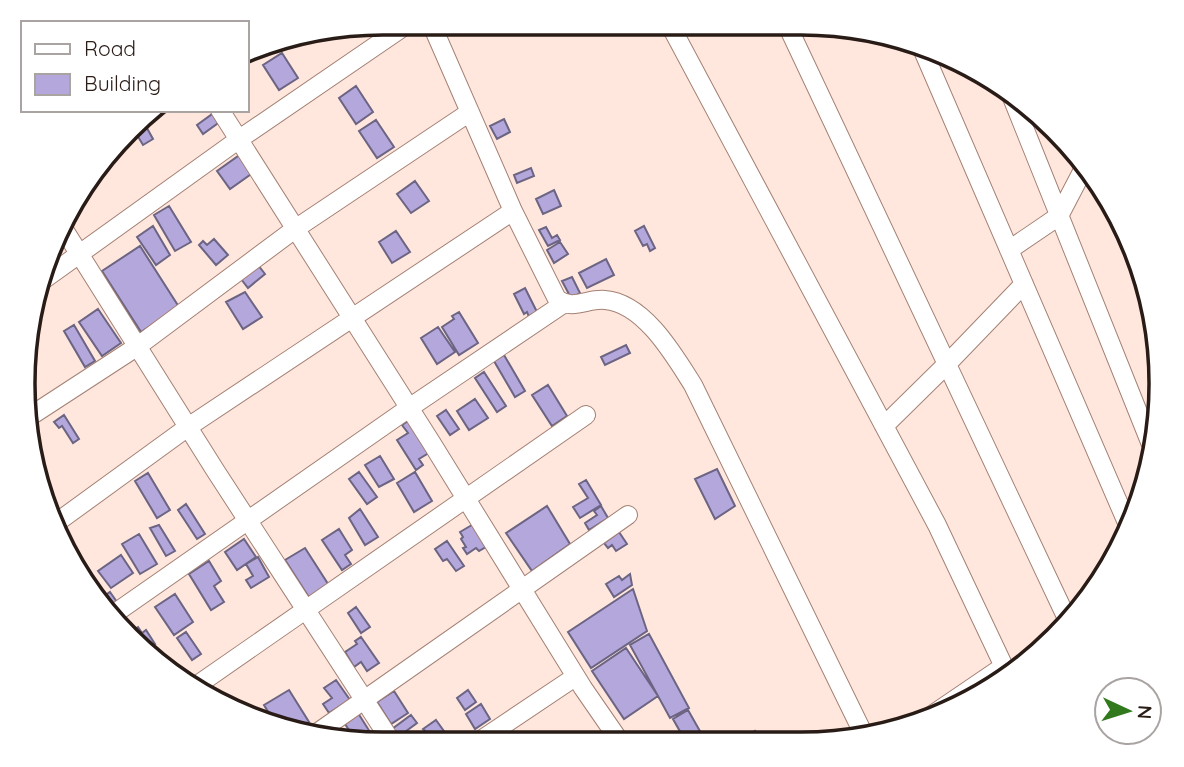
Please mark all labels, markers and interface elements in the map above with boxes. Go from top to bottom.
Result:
legend [21,21,248,112]
text: Road [84,35,136,61]
text: Building [84,70,161,96]
north arrow [1093,676,1163,746]
text: N [1133,704,1157,720]

